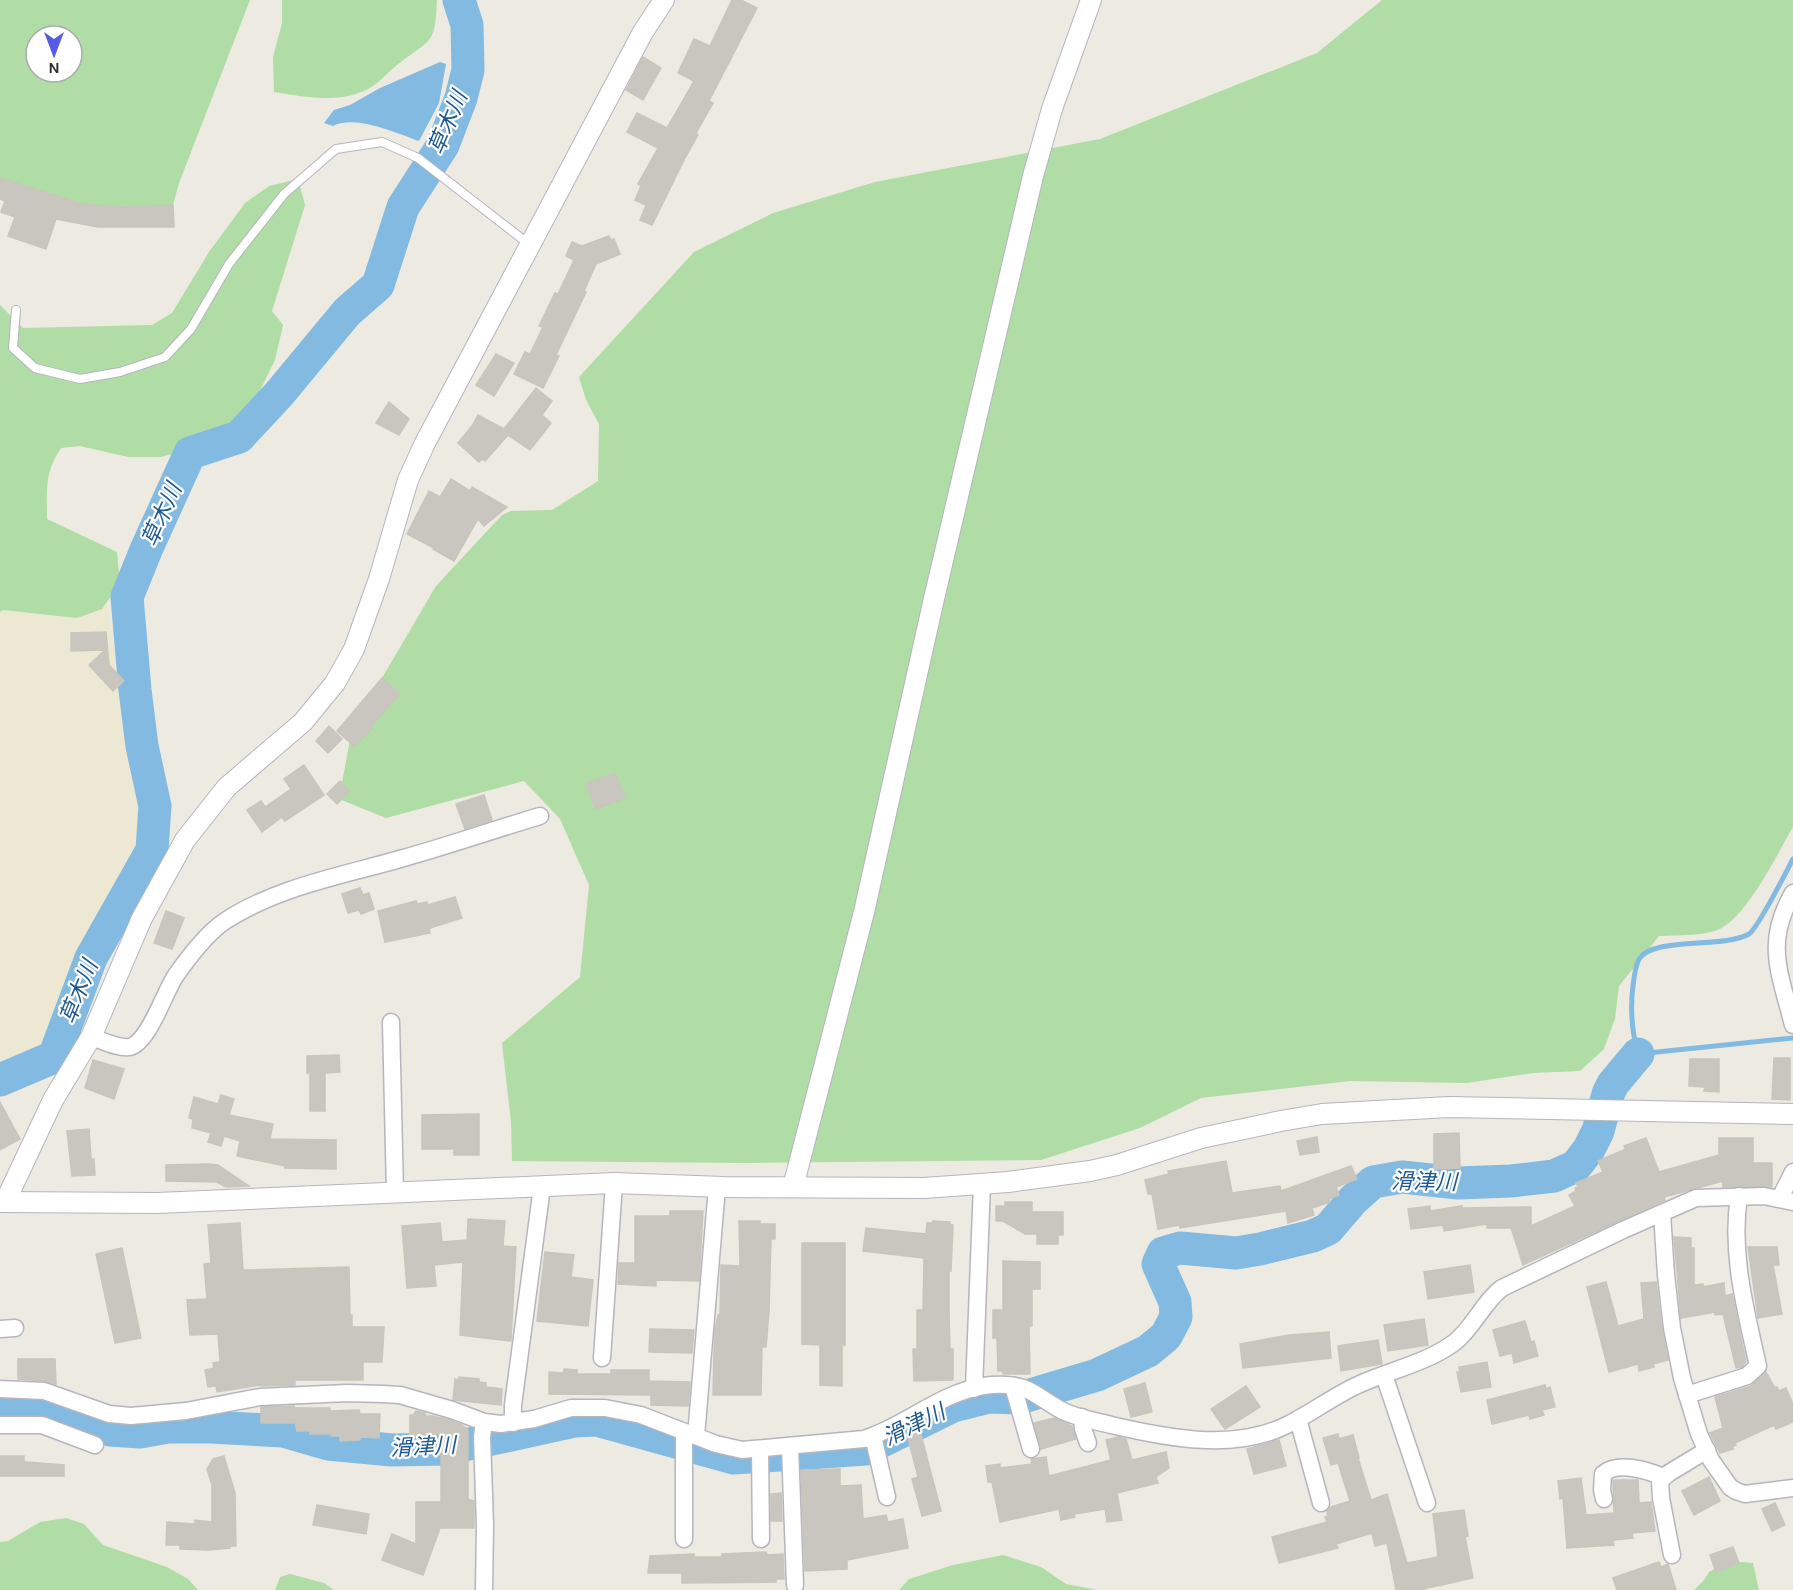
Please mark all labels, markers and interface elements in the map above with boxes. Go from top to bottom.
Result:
north arrow [24,24,84,84]
text: N [48,59,60,78]
water label: 草木川 [423,86,474,158]
water label: 草木川 [137,478,188,550]
water label: 草木川 [55,955,104,1027]
water label: 滑津川 [1391,1168,1459,1196]
water label: 滑津川 [879,1398,951,1451]
water label: 滑津川 [389,1432,459,1462]

